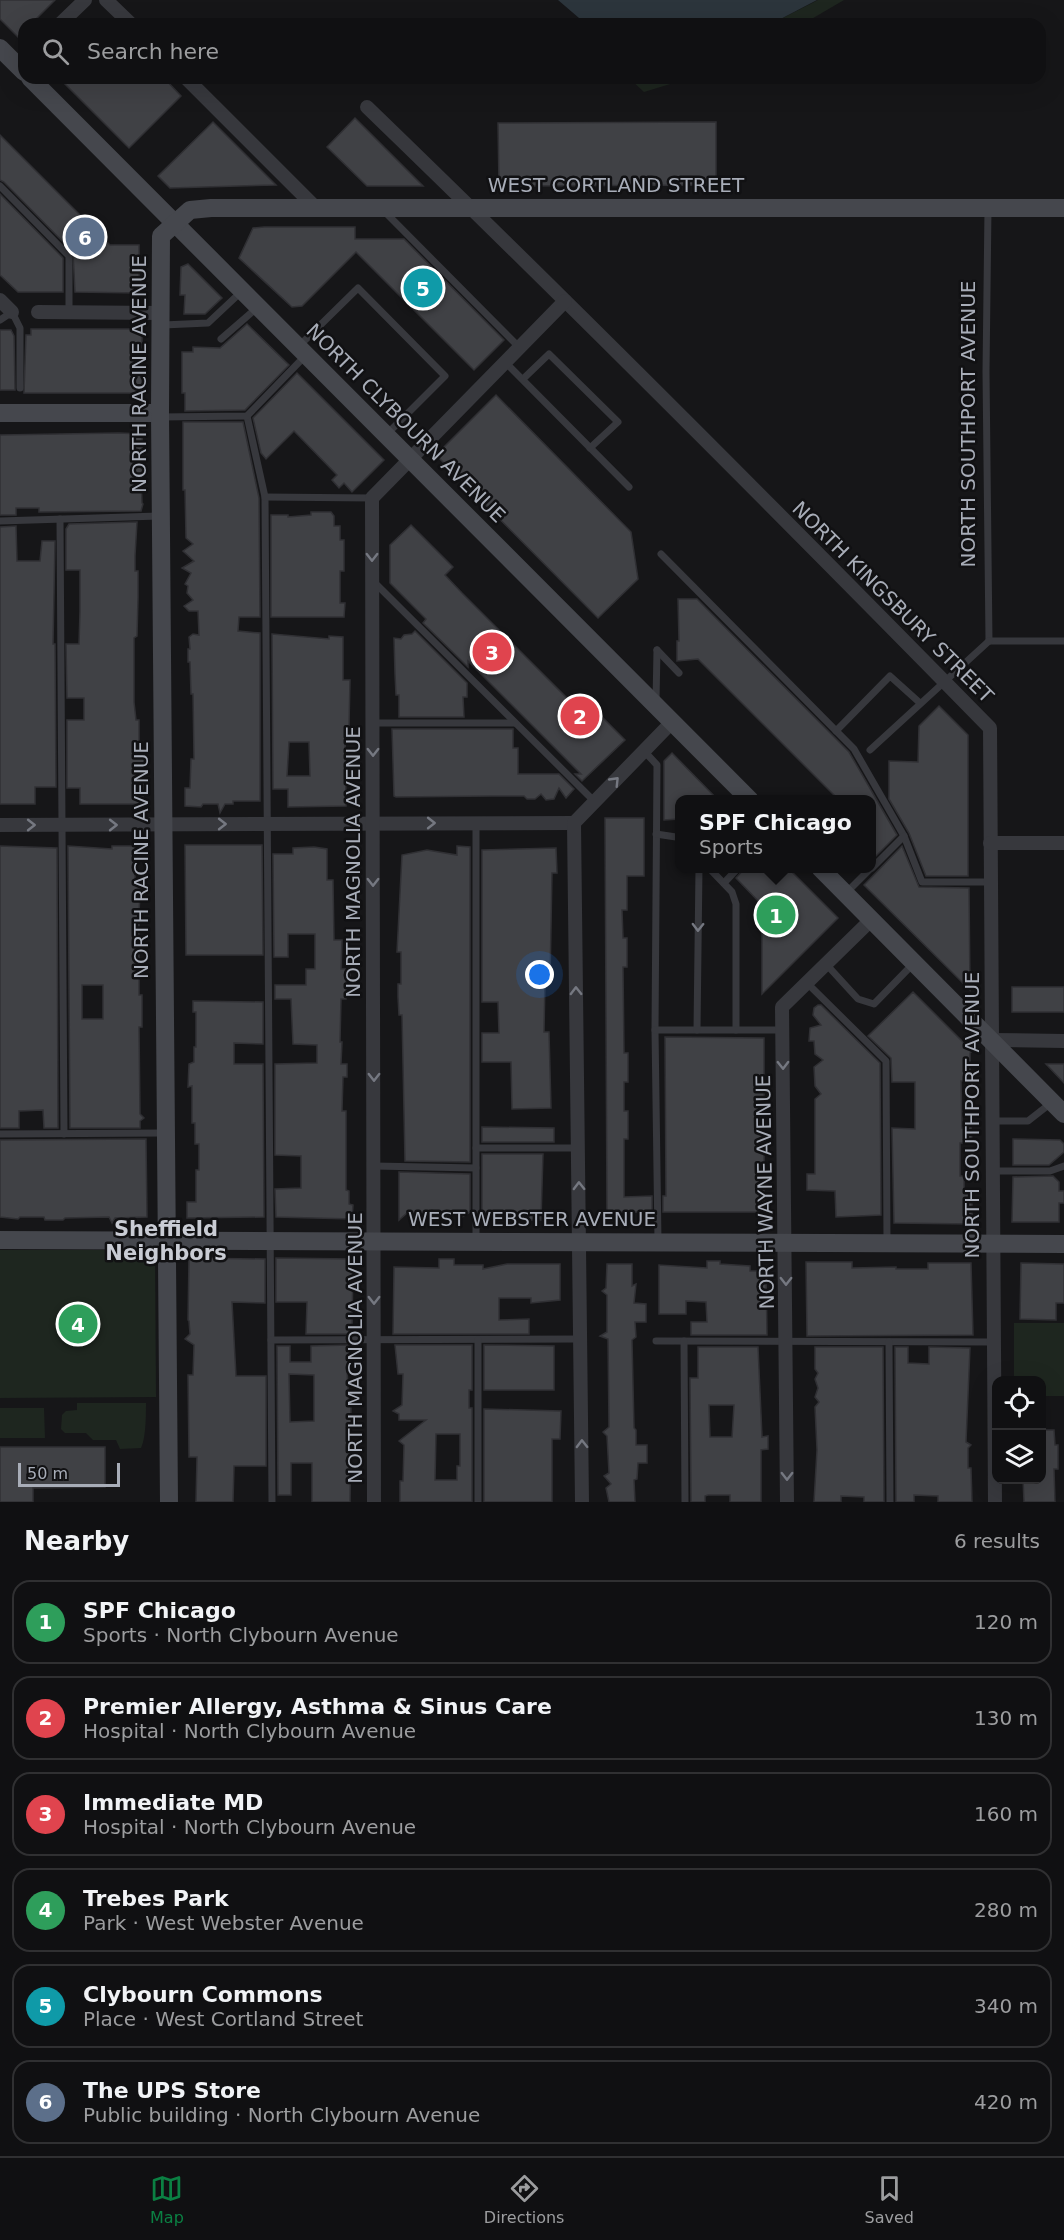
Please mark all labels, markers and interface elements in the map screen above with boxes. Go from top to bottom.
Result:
search box [18,18,1046,84]
icon: search [39,35,72,68]
text: Search here [87,39,219,64]
street label: WEST CORTLAND STREET [488,173,745,197]
pin: 6 [66,214,104,260]
street label: NORTH RACINE AVENUE [127,255,151,493]
pin: 5 [404,266,442,310]
street label: NORTH SOUTHPORT AVENUE [956,281,980,567]
street label: NORTH CLYBOURN AVENUE [302,319,510,527]
street label: NORTH KINGSBURY STREET [787,496,999,708]
one-way arrow [366,552,378,561]
pin: 3 [472,630,512,674]
pin: 2 [560,694,600,738]
street label: NORTH MAGNOLIA AVENUE [341,726,365,998]
street label: NORTH RACINE AVENUE [129,741,153,979]
one-way arrow [367,747,379,756]
one-way arrow [608,777,619,788]
popup [675,795,876,873]
text: SPF Chicago [699,810,852,835]
one-way arrow [427,817,436,829]
one-way arrow [218,818,227,830]
one-way arrow [26,819,35,831]
one-way arrow [108,819,117,831]
text: Sports [699,835,763,859]
one-way arrow [367,878,379,887]
pin: 1 [756,892,796,938]
one-way arrow [692,922,704,931]
your location [525,960,554,989]
street label: NORTH SOUTHPORT AVENUE [960,972,984,1258]
one-way arrow [570,986,582,995]
one-way arrow [777,1061,789,1070]
one-way arrow [367,1073,380,1082]
street label: NORTH WAYNE AVENUE [751,1074,779,1310]
one-way arrow [572,1181,585,1190]
street label: WEST WEBSTER AVENUE [408,1207,656,1231]
street label: NORTH MAGNOLIA AVENUE [343,1212,367,1484]
district label: Sheffield Neighbors [105,1217,227,1265]
one-way arrow [780,1277,792,1286]
one-way arrow [368,1295,380,1304]
pin: 4 [58,1302,98,1346]
map controls [992,1376,1046,1484]
button: locate [992,1376,1046,1430]
button: layers [992,1430,1046,1484]
one-way arrow [575,1439,588,1448]
scale bar [18,1460,120,1488]
text: 50 m [27,1464,68,1483]
one-way arrow [781,1472,793,1481]
text: Nearby [24,1526,129,1556]
text: 6 results [954,1529,1040,1553]
text: SPF Chicago [83,1598,236,1623]
text: 1 [39,1610,52,1634]
text: 120 m [974,1610,1038,1634]
text: Sports · North Clybourn Avenue [83,1623,399,1647]
text: Premier Allergy, Asthma & Sinus Care [83,1694,552,1719]
text: 2 [39,1706,52,1730]
text: 130 m [974,1706,1038,1730]
text: Hospital · North Clybourn Avenue [83,1719,416,1743]
text: Immediate MD [83,1790,263,1815]
text: 3 [39,1802,52,1826]
text: 160 m [974,1802,1038,1826]
text: Hospital · North Clybourn Avenue [83,1815,416,1839]
text: Trebes Park [83,1886,229,1911]
text: 4 [39,1898,52,1922]
text: 280 m [974,1898,1038,1922]
text: Park · West Webster Avenue [83,1911,364,1935]
text: Clybourn Commons [83,1982,323,2007]
text: 5 [39,1994,52,2018]
text: 340 m [974,1994,1038,2018]
text: Place · West Cortland Street [83,2007,363,2031]
text: The UPS Store [83,2078,261,2103]
text: 6 [39,2090,52,2114]
text: 420 m [974,2090,1038,2114]
text: Public building · North Clybourn Avenue [83,2103,480,2127]
tab: Map [150,2172,184,2227]
tab: Directions [484,2172,564,2227]
tab: Saved [865,2172,914,2227]

